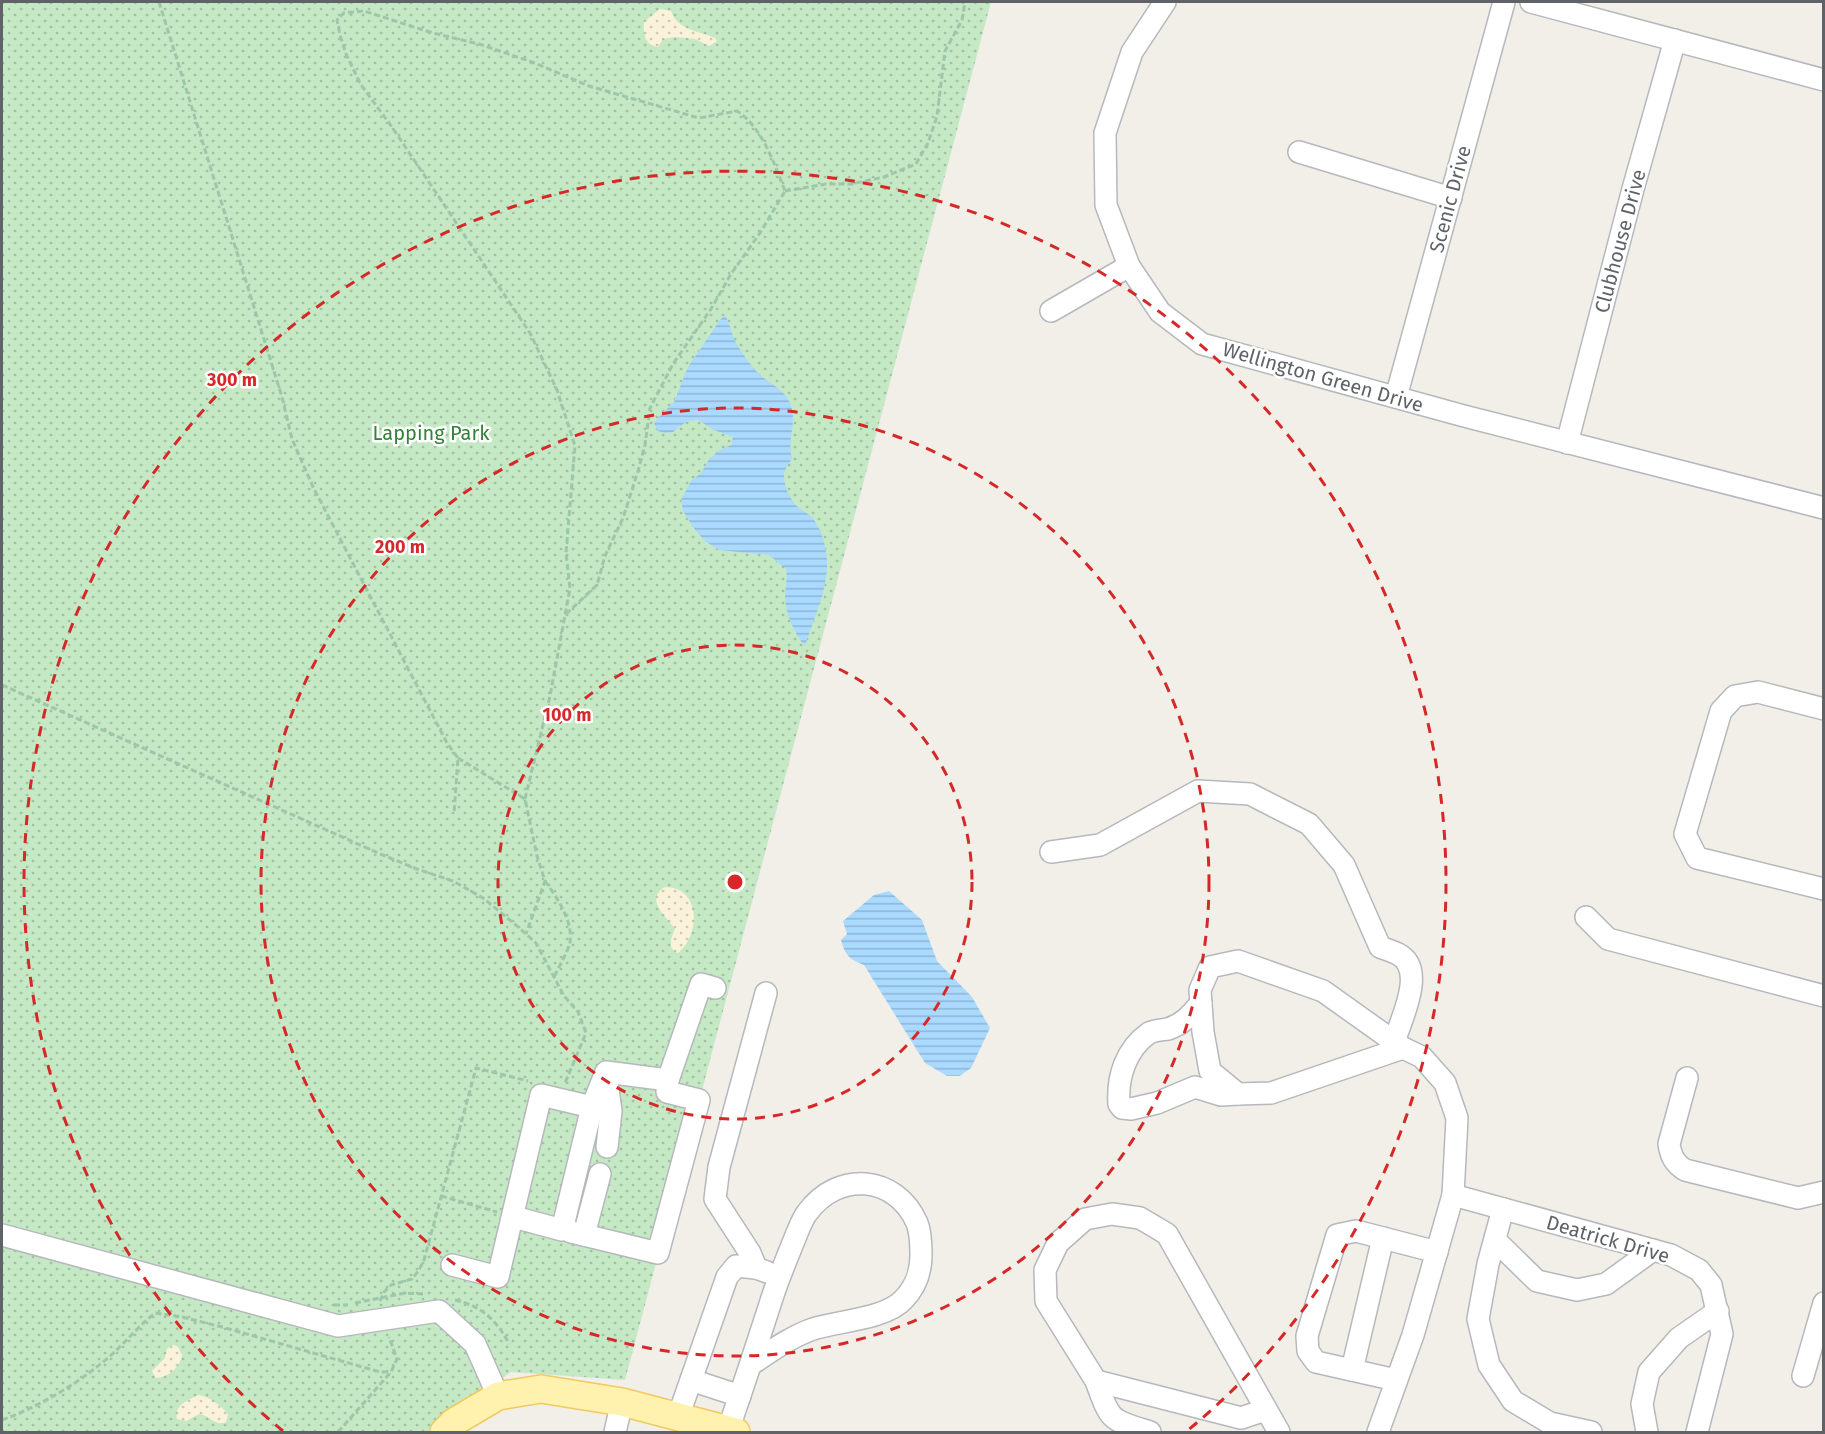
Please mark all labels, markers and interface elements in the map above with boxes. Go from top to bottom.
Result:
street label: Scenic Drive [1424,143,1476,255]
street label: Clubhouse Drive [1589,166,1651,316]
street label: Wellington Green Drive [1220,337,1426,417]
text: 300 m [206,369,257,391]
park label: Lapping Park [373,421,490,445]
text: 200 m [375,536,425,558]
text: 100 m [543,704,591,726]
centre of rings [725,872,745,892]
street label: Deatrick Drive [1544,1210,1672,1268]

